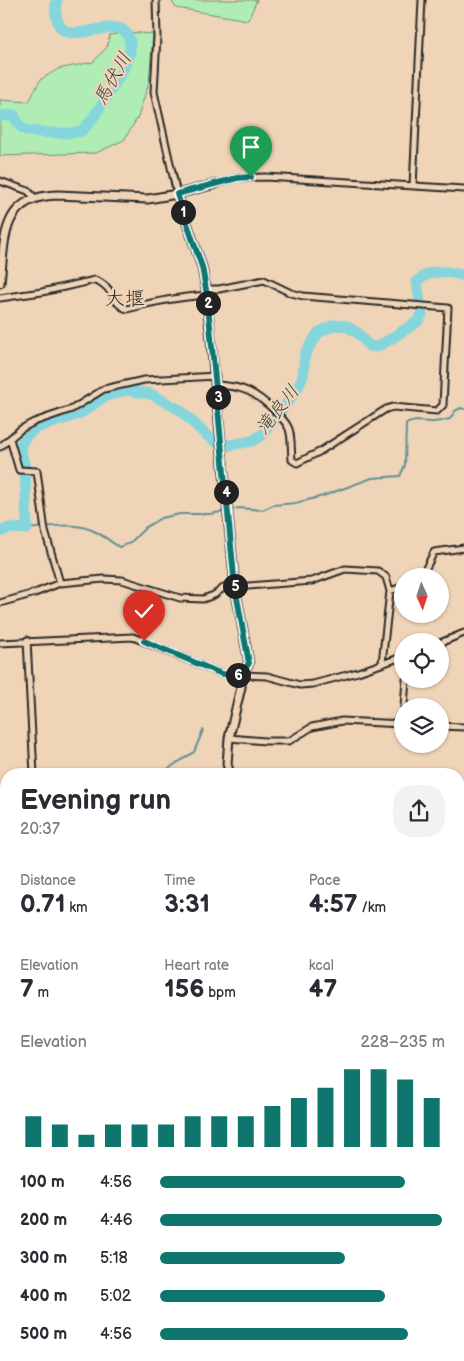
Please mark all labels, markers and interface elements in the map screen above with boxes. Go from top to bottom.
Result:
water label: 馬伏川 [89,48,137,110]
pin [230,126,272,177]
icon: arrive [237,133,265,161]
pin: 1 [170,200,196,224]
text: 1 [181,204,186,221]
district label: 大堰 [105,287,145,311]
pin: 2 [196,290,220,316]
text: 2 [204,295,213,312]
water label: 滝良川 [251,380,305,440]
pin: 3 [206,384,230,410]
text: 3 [214,389,223,406]
pin: 4 [214,480,238,504]
text: 4 [222,484,231,501]
north arrow [394,568,449,622]
map controls [394,568,449,753]
pin: 5 [222,574,248,598]
text: 5 [231,578,240,595]
pin [123,590,165,641]
icon: check [130,597,158,625]
button: locate [394,633,449,688]
pin: 6 [226,662,250,688]
text: 6 [234,667,243,684]
button: layers [394,698,449,753]
text: Evening run [20,784,171,817]
button: share [393,785,445,837]
text: 20:37 [20,820,60,839]
text: Distance [20,872,76,889]
text: Time [164,872,195,889]
text: Pace [309,872,341,889]
text: 0.71 [20,889,65,920]
text: 3:31 [164,889,210,920]
text: 4:57 [309,889,358,920]
text: km [65,899,88,916]
text: /km [358,899,386,916]
text: Elevation [20,957,78,974]
text: Heart rate [164,957,229,974]
text: kcal [309,957,334,974]
text: 7 [20,974,34,1005]
text: 156 [164,974,204,1005]
text: 47 [309,974,337,1005]
text: m [34,984,49,1001]
text: bpm [204,984,236,1001]
text: Elevation [20,1033,87,1052]
text: 228–235 m [361,1033,445,1052]
text: 100 m [20,1173,65,1192]
text: 4:56 [100,1173,132,1192]
text: 200 m [20,1211,67,1230]
text: 4:46 [100,1211,133,1230]
text: 300 m [20,1249,67,1268]
text: 5:18 [100,1249,128,1268]
text: 400 m [20,1287,67,1306]
text: 5:02 [100,1287,131,1306]
text: 500 m [20,1325,67,1344]
text: 4:56 [100,1325,132,1344]

